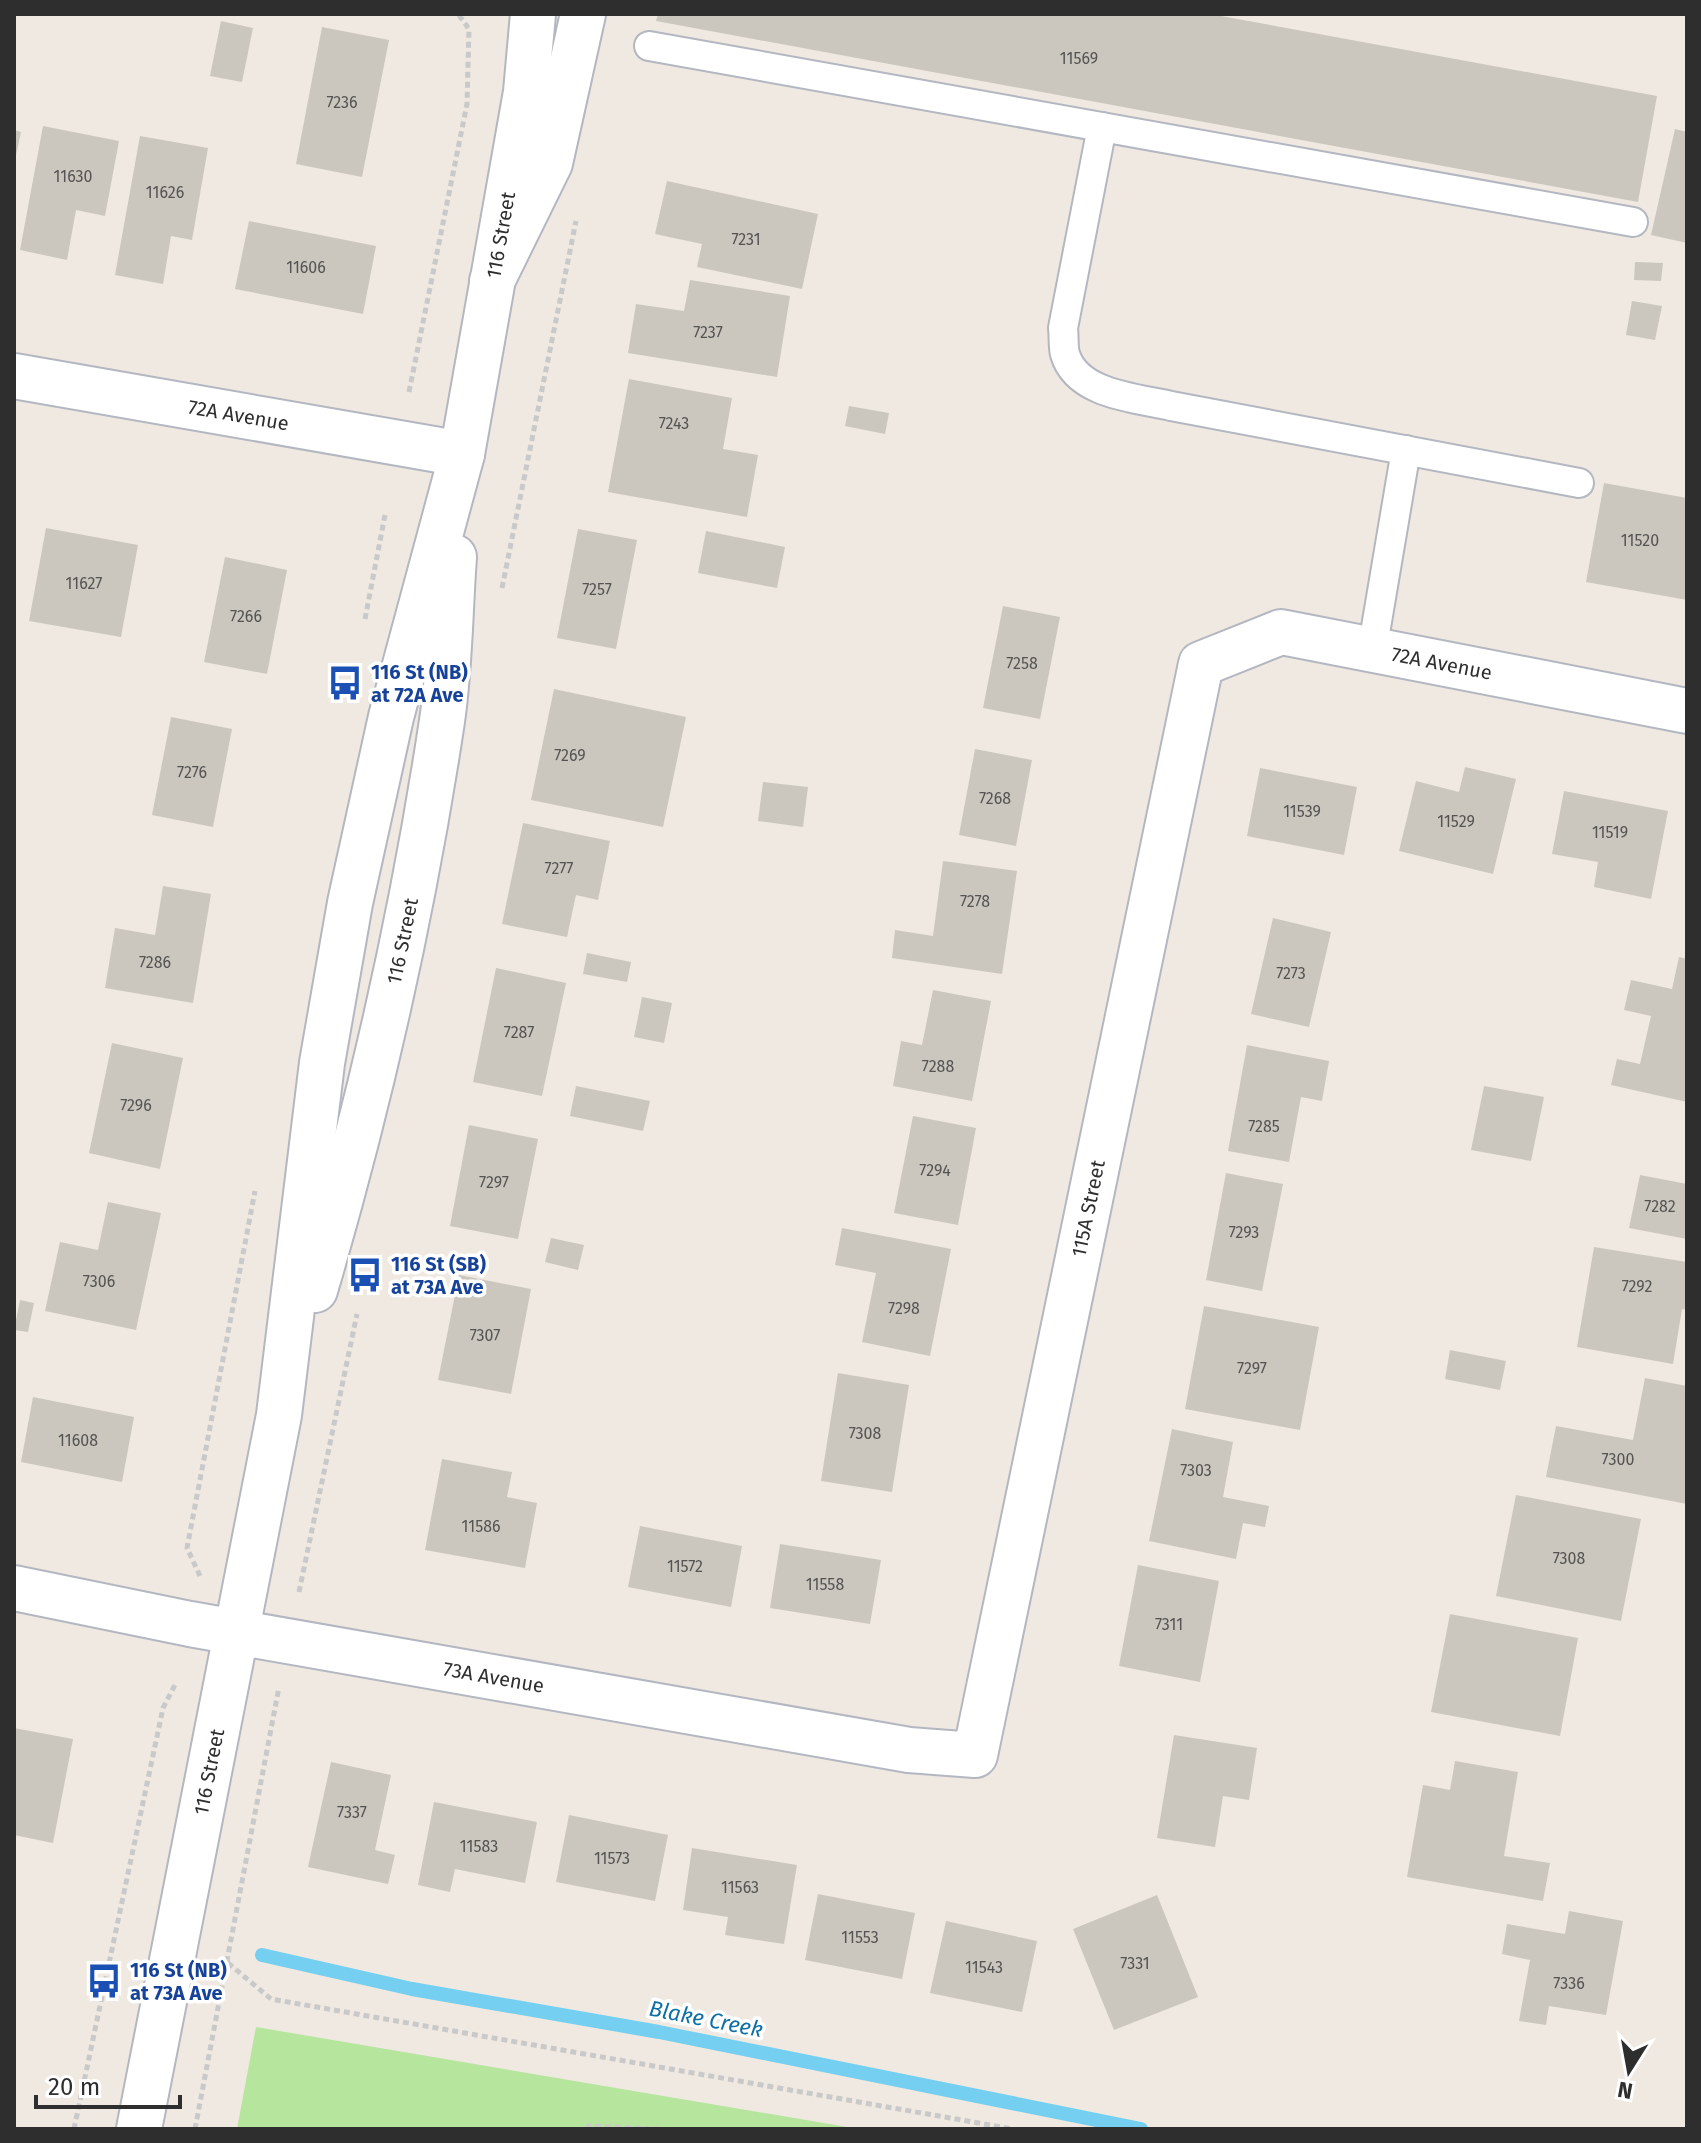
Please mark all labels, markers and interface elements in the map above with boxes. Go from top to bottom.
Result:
house number: 11569 [1060,49,1098,68]
house number: 7236 [326,93,358,112]
house number: 11630 [54,167,93,186]
house number: 11626 [146,183,184,202]
street label: 116 Street [481,189,520,280]
house number: 7231 [731,230,761,249]
house number: 11606 [286,258,326,277]
house number: 7237 [693,323,723,342]
street label: 72A Avenue [186,395,291,436]
house number: 7243 [659,414,689,433]
house number: 11520 [1621,531,1659,550]
house number: 11627 [66,574,102,593]
house number: 7257 [582,580,612,599]
house number: 7266 [230,607,262,626]
street label: 72A Avenue [1390,642,1494,685]
house number: 7258 [1006,654,1038,673]
place label: 116 St (NB) at 72A Ave [371,660,468,707]
bus stop icon: 116 St (NB) at 72A Ave [326,664,364,702]
house number: 7269 [554,746,586,765]
house number: 7276 [177,763,207,782]
house number: 7268 [979,789,1011,808]
house number: 11539 [1283,802,1321,821]
house number: 11529 [1437,812,1475,831]
house number: 11519 [1592,823,1628,842]
house number: 7277 [545,859,573,878]
house number: 7278 [960,892,990,911]
street label: 116 Street [382,895,423,986]
house number: 7286 [139,953,171,972]
house number: 7273 [1276,964,1306,983]
house number: 7287 [504,1023,534,1042]
house number: 7288 [922,1057,954,1076]
house number: 7296 [120,1096,152,1115]
house number: 7285 [1248,1117,1280,1136]
street label: 115A Street [1067,1157,1110,1259]
house number: 7294 [919,1161,951,1180]
house number: 7297 [479,1173,509,1192]
house number: 7282 [1644,1197,1676,1216]
house number: 7293 [1229,1223,1259,1242]
place label: 116 St (SB) at 73A Ave [391,1252,486,1299]
bus stop icon: 116 St (SB) at 73A Ave [346,1256,384,1294]
house number: 7306 [83,1272,115,1291]
house number: 7292 [1622,1277,1652,1296]
house number: 7298 [888,1299,920,1318]
house number: 7307 [470,1326,500,1345]
house number: 7297 [1237,1359,1267,1378]
house number: 7308 [849,1424,882,1443]
house number: 11608 [58,1431,98,1450]
house number: 7300 [1602,1450,1634,1469]
house number: 7303 [1180,1461,1212,1480]
house number: 11586 [462,1517,501,1536]
house number: 7308 [1553,1549,1586,1568]
house number: 11572 [667,1557,703,1576]
house number: 11558 [806,1575,844,1594]
house number: 7311 [1155,1615,1183,1634]
street label: 73A Avenue [441,1657,546,1698]
street label: 116 Street [189,1726,229,1817]
house number: 7337 [337,1803,367,1822]
house number: 11583 [460,1837,498,1856]
house number: 11573 [594,1849,630,1868]
house number: 11563 [721,1878,759,1897]
house number: 11553 [841,1928,879,1947]
house number: 7331 [1120,1954,1150,1973]
place label: 116 St (NB) at 73A Ave [130,1958,227,2005]
house number: 11543 [965,1958,1003,1977]
bus stop icon: 116 St (NB) at 73A Ave [85,1962,123,2000]
house number: 7336 [1553,1974,1585,1993]
water label: Blake Creek [647,1995,765,2043]
north arrow [1589,2031,1669,2111]
scale bar [36,2059,180,2109]
text: 20 m [48,2073,100,2101]
text: N [1616,2075,1635,2105]

